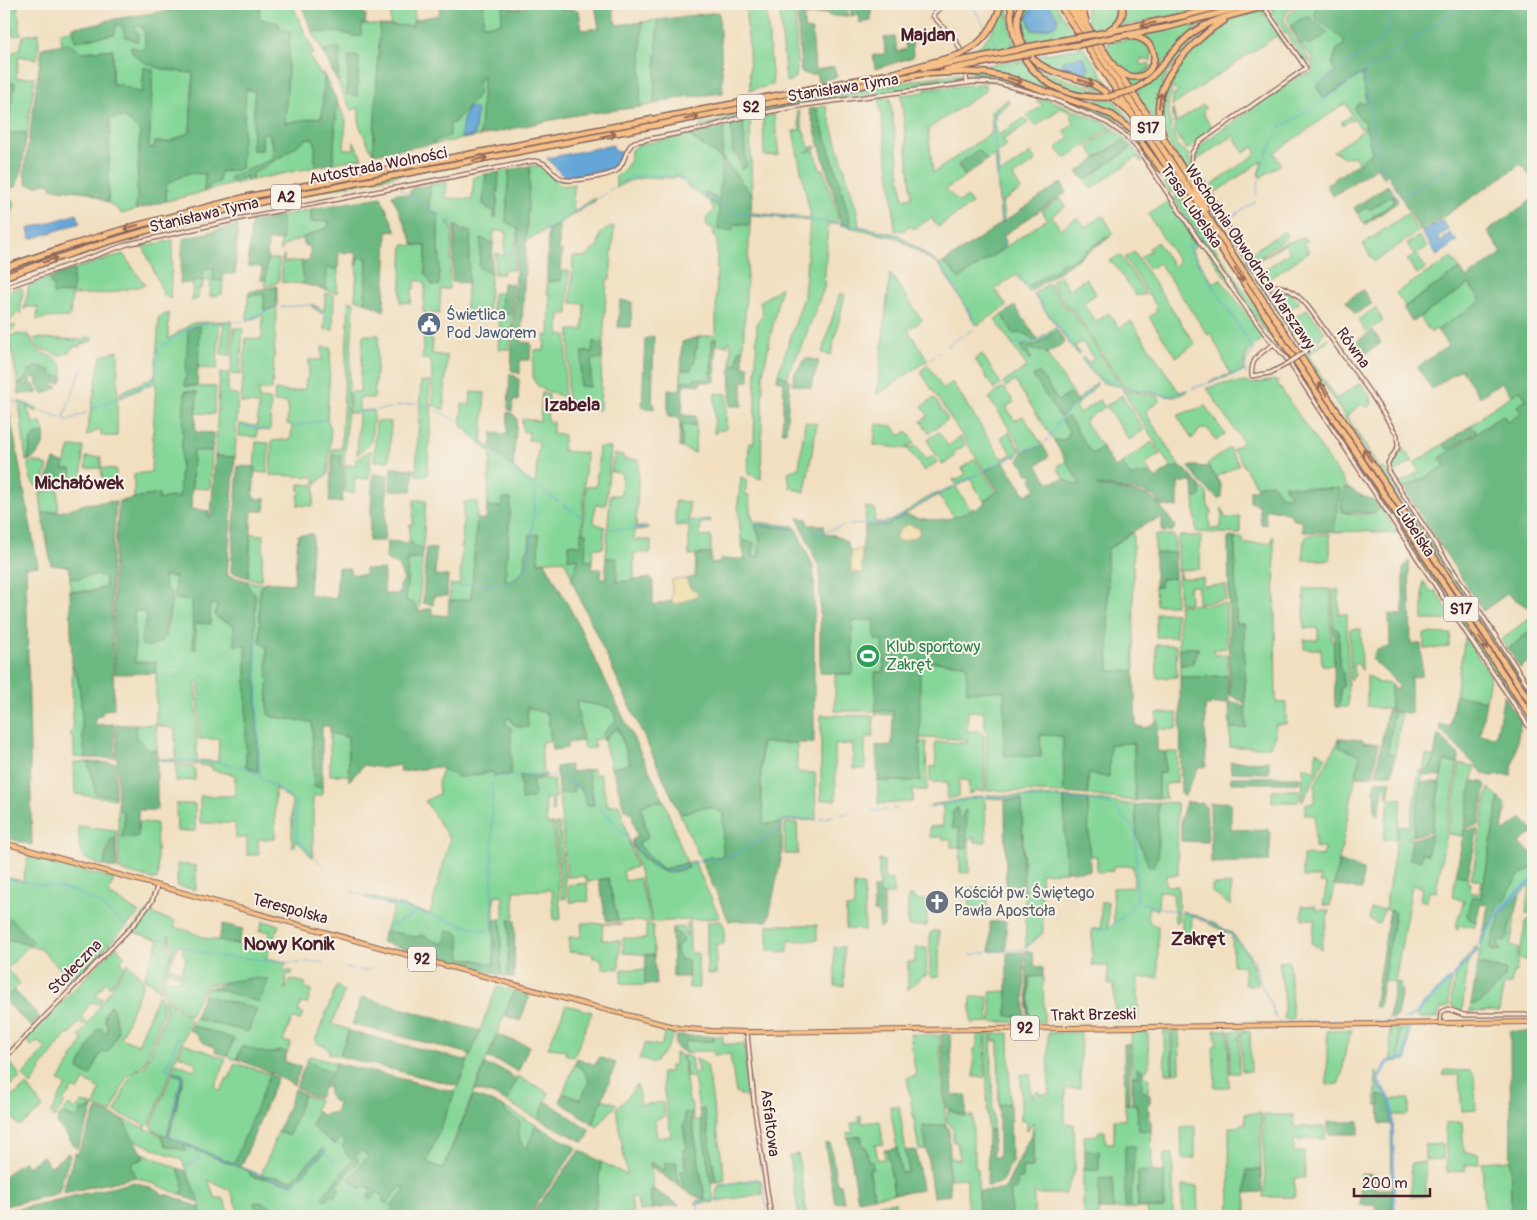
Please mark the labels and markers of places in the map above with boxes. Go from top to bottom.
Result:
place label: Świetlica Pod Jaworem [446,305,537,343]
public building icon: Świetlica Pod Jaworem [416,311,442,337]
place label: Klub sportowy Zakręt [886,637,981,675]
sports icon: Klub sportowy Zakręt [855,643,881,669]
place label: Kościół pw. Świętego Pawła Apostoła [954,883,1095,921]
church icon: Kościół pw. Świętego Pawła Apostoła [924,889,950,915]

